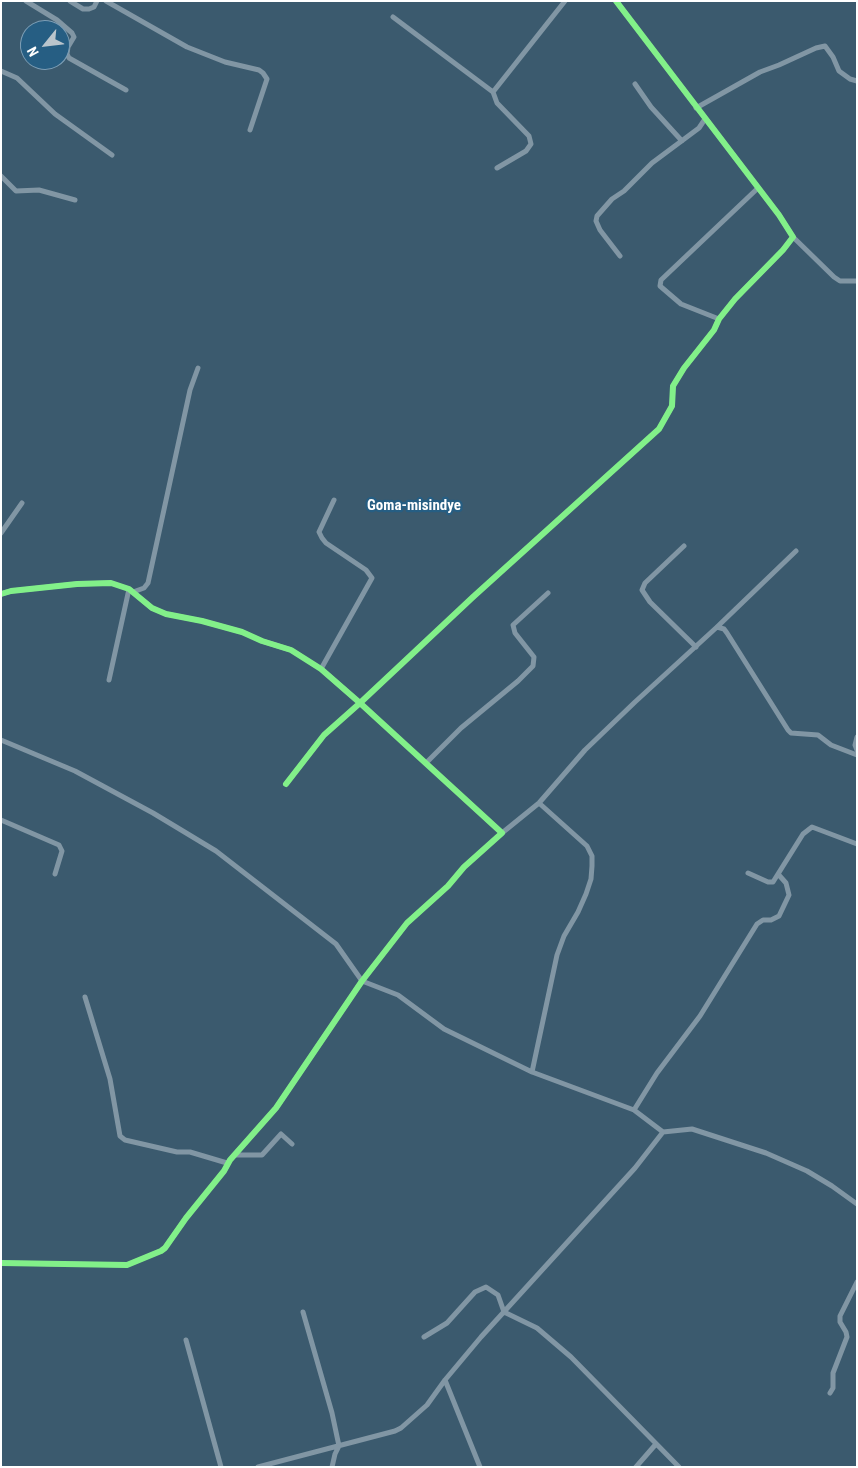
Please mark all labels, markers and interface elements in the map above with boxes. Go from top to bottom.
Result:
north arrow [20,20,70,70]
text: N [24,44,42,59]
district label: Goma-misindye [367,497,461,515]

